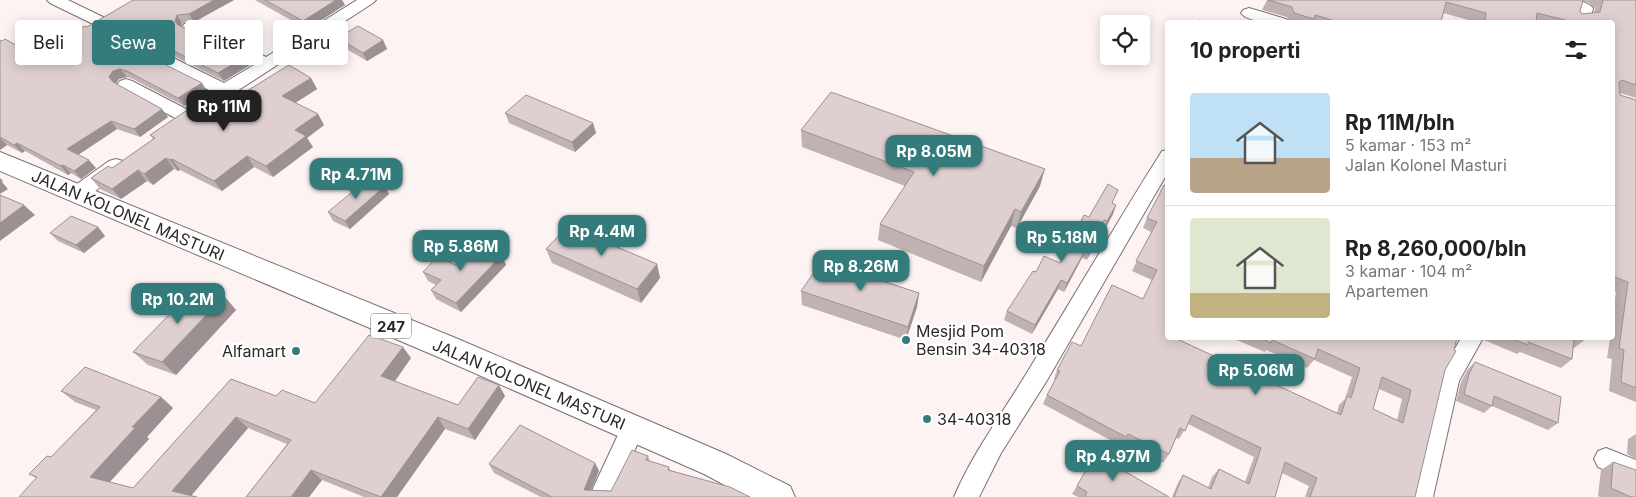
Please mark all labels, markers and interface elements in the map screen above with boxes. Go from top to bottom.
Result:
map controls [1100,15,1150,65]
button: locate [1100,15,1150,65]
chip: Beli [15,20,82,65]
chip: Sewa [92,20,175,65]
chip: Filter [185,20,263,65]
chip: Baru [273,20,348,65]
icon: filters [1562,36,1590,64]
text: 10 properti [1190,38,1300,63]
pin: Rp 11M [183,90,265,132]
text: Rp 11M [197,96,251,116]
text: Rp 11M/bln [1345,110,1455,135]
icon: home [1230,113,1290,173]
pin: Rp 8.05M [882,134,986,177]
text: 5 kamar · 153 m² [1345,135,1471,155]
text: Rp 8.05M [896,141,972,161]
text: Jalan Kolonel Masturi [1345,155,1507,175]
pin: Rp 4.71M [304,158,408,200]
text: Rp 4.71M [321,164,391,184]
street label: JALAN KOLONEL MASTURI [29,165,227,265]
pin: Rp 4.4M [556,214,648,257]
pin: Rp 5.18M [1010,220,1114,263]
text: Rp 4.4M [569,221,635,241]
text: Rp 5.18M [1027,227,1097,247]
pin: Rp 5.86M [409,230,513,272]
text: Rp 5.86M [424,236,498,256]
text: Rp 8,260,000/bln [1345,236,1527,261]
icon: home [1230,238,1290,298]
pin: Rp 8.26M [809,250,913,292]
text: Rp 8.26M [823,256,899,276]
text: 3 kamar · 104 m² [1345,261,1472,281]
text: Apartemen [1345,281,1428,301]
pin: Rp 10.2M [126,282,230,325]
text: Rp 10.2M [142,289,214,309]
road number: 247 [371,314,411,338]
place label: Mesjid Pom Bensin 34-40318 [916,321,1046,359]
street label: JALAN KOLONEL MASTURI [430,334,628,434]
marker: Mesjid Pom Bensin 34-40318 [900,334,912,346]
place label: Alfamart [222,341,286,361]
marker: Alfamart [290,345,302,357]
pin: Rp 5.06M [1204,354,1308,396]
text: Rp 5.06M [1218,360,1294,380]
place label: 34-40318 [937,409,1011,429]
marker: 34-40318 [921,413,933,425]
pin: Rp 4.97M [1061,440,1165,482]
text: Rp 4.97M [1076,446,1150,466]

